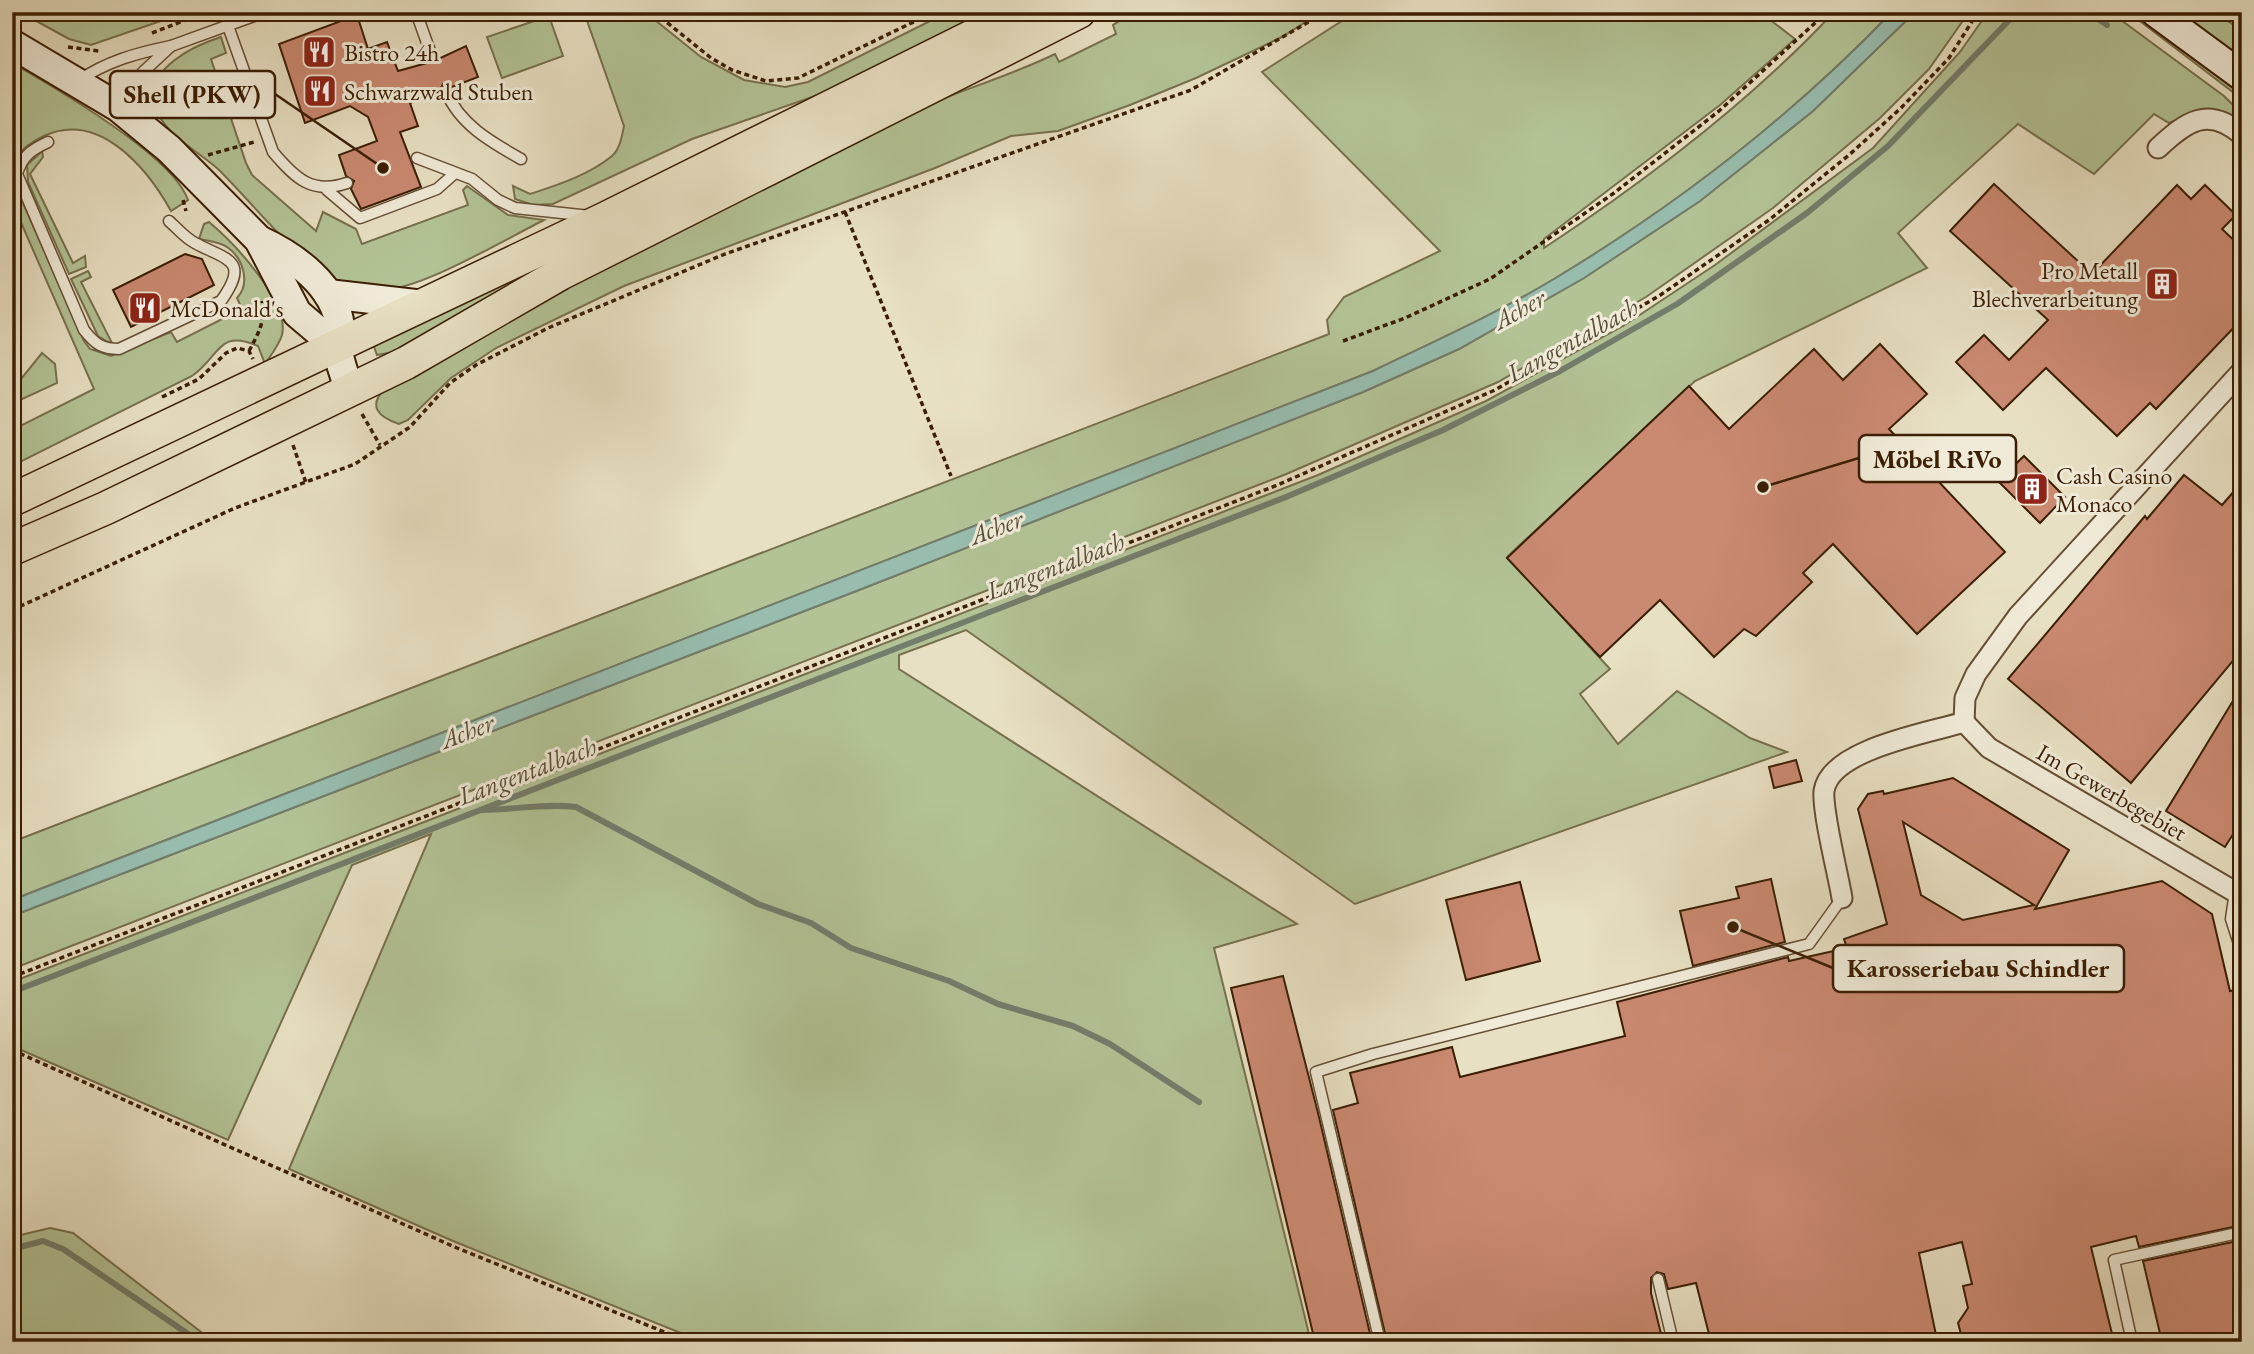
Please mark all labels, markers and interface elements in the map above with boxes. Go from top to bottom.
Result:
restaurant icon: Bistro 24h [300,33,338,71]
place label: Bistro 24h [344,37,439,68]
callout: Shell (PKW) [110,71,275,118]
restaurant icon: Schwarzwald Stuben [301,72,339,110]
place label: Schwarzwald Stuben [344,76,534,107]
text: Shell (PKW) [123,77,261,111]
place label: Pro Metall Blechverarbeitung [1972,255,2139,314]
building icon: Pro Metall Blechverarbeitung [2143,265,2181,303]
water label: Acher [1485,280,1552,338]
restaurant icon: McDonald's [126,289,164,327]
water label: Langentalbach [1499,290,1644,391]
place label: McDonald's [170,293,284,324]
callout: Möbel RiVo [1859,435,2016,482]
text: Möbel RiVo [1872,442,2002,476]
place label: Cash Casino Monaco [2056,460,2172,519]
building icon: Cash Casino Monaco [2013,470,2051,508]
water label: Acher [962,501,1029,553]
water label: Langentalbach [980,524,1130,608]
water label: Acher [433,705,500,757]
water label: Langentalbach [452,729,602,813]
street label: Im Gewerbegebiet [2031,736,2193,848]
callout: Karosseriebau Schindler [1833,945,2124,992]
text: Karosseriebau Schindler [1847,951,2110,985]

